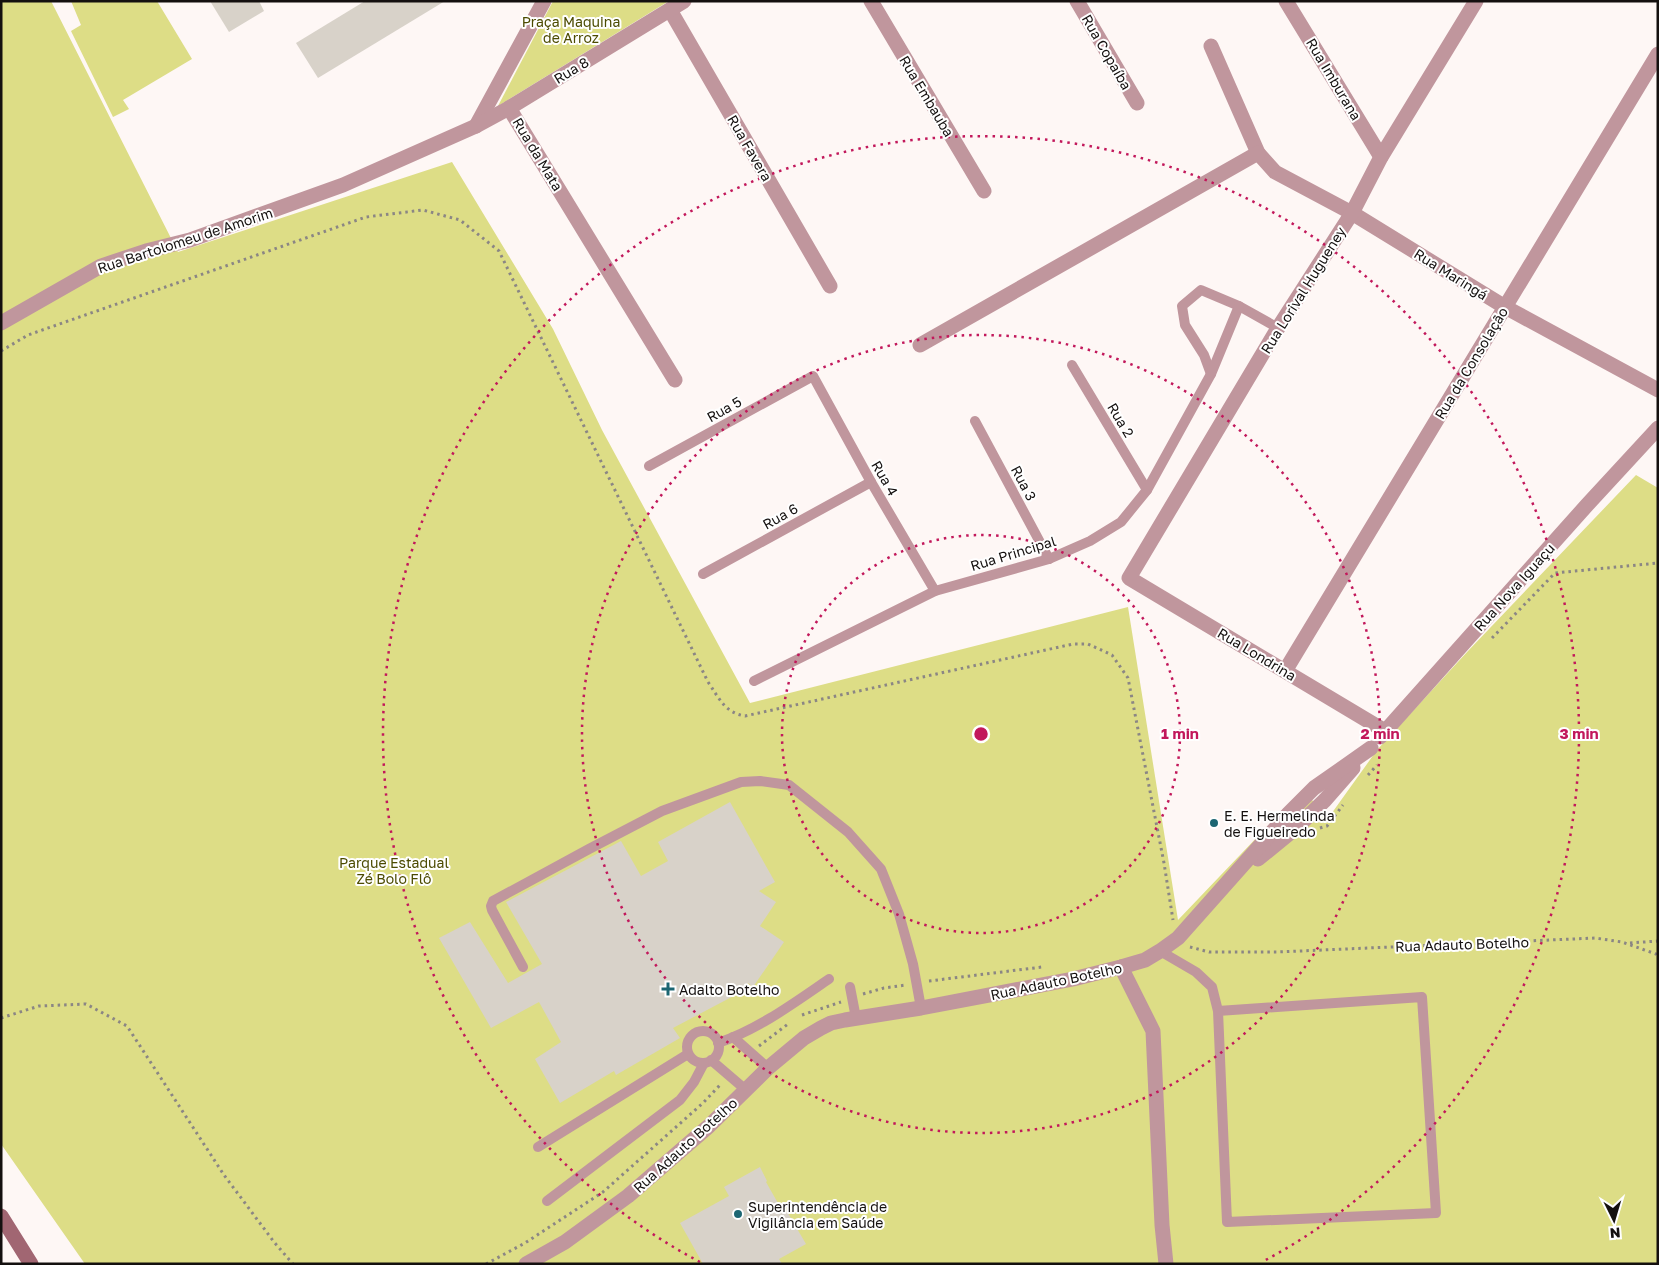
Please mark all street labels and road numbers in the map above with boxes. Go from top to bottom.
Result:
street label: Rua Copaíba [1079,11,1135,93]
street label: Rua Imburana [1303,35,1365,123]
street label: Rua Embauba [896,52,958,140]
street label: Rua 8 [550,53,592,87]
street label: Rua Favera [724,112,776,184]
street label: Rua da Mata [509,114,567,194]
street label: Rua Bartolomeu de Amorim [95,204,275,276]
street label: Rua Lorival Hugueney [1257,223,1349,357]
street label: Rua Maringá [1411,245,1491,303]
street label: Rua da Consolação [1431,304,1511,422]
street label: Rua 5 [704,393,744,425]
street label: Rua 2 [1104,400,1138,440]
street label: Rua 4 [868,457,902,499]
street label: Rua 3 [1008,463,1040,503]
street label: Rua 6 [759,499,801,533]
street label: Rua Principal [968,532,1058,574]
street label: Rua Nova Iguaçu [1470,540,1558,634]
street label: Rua Londrina [1215,624,1299,684]
street label: Rua Adauto Botelho [1395,933,1529,955]
street label: Rua Adauto Botelho [989,959,1123,1003]
street label: Rua Adauto Botelho [630,1094,740,1196]

